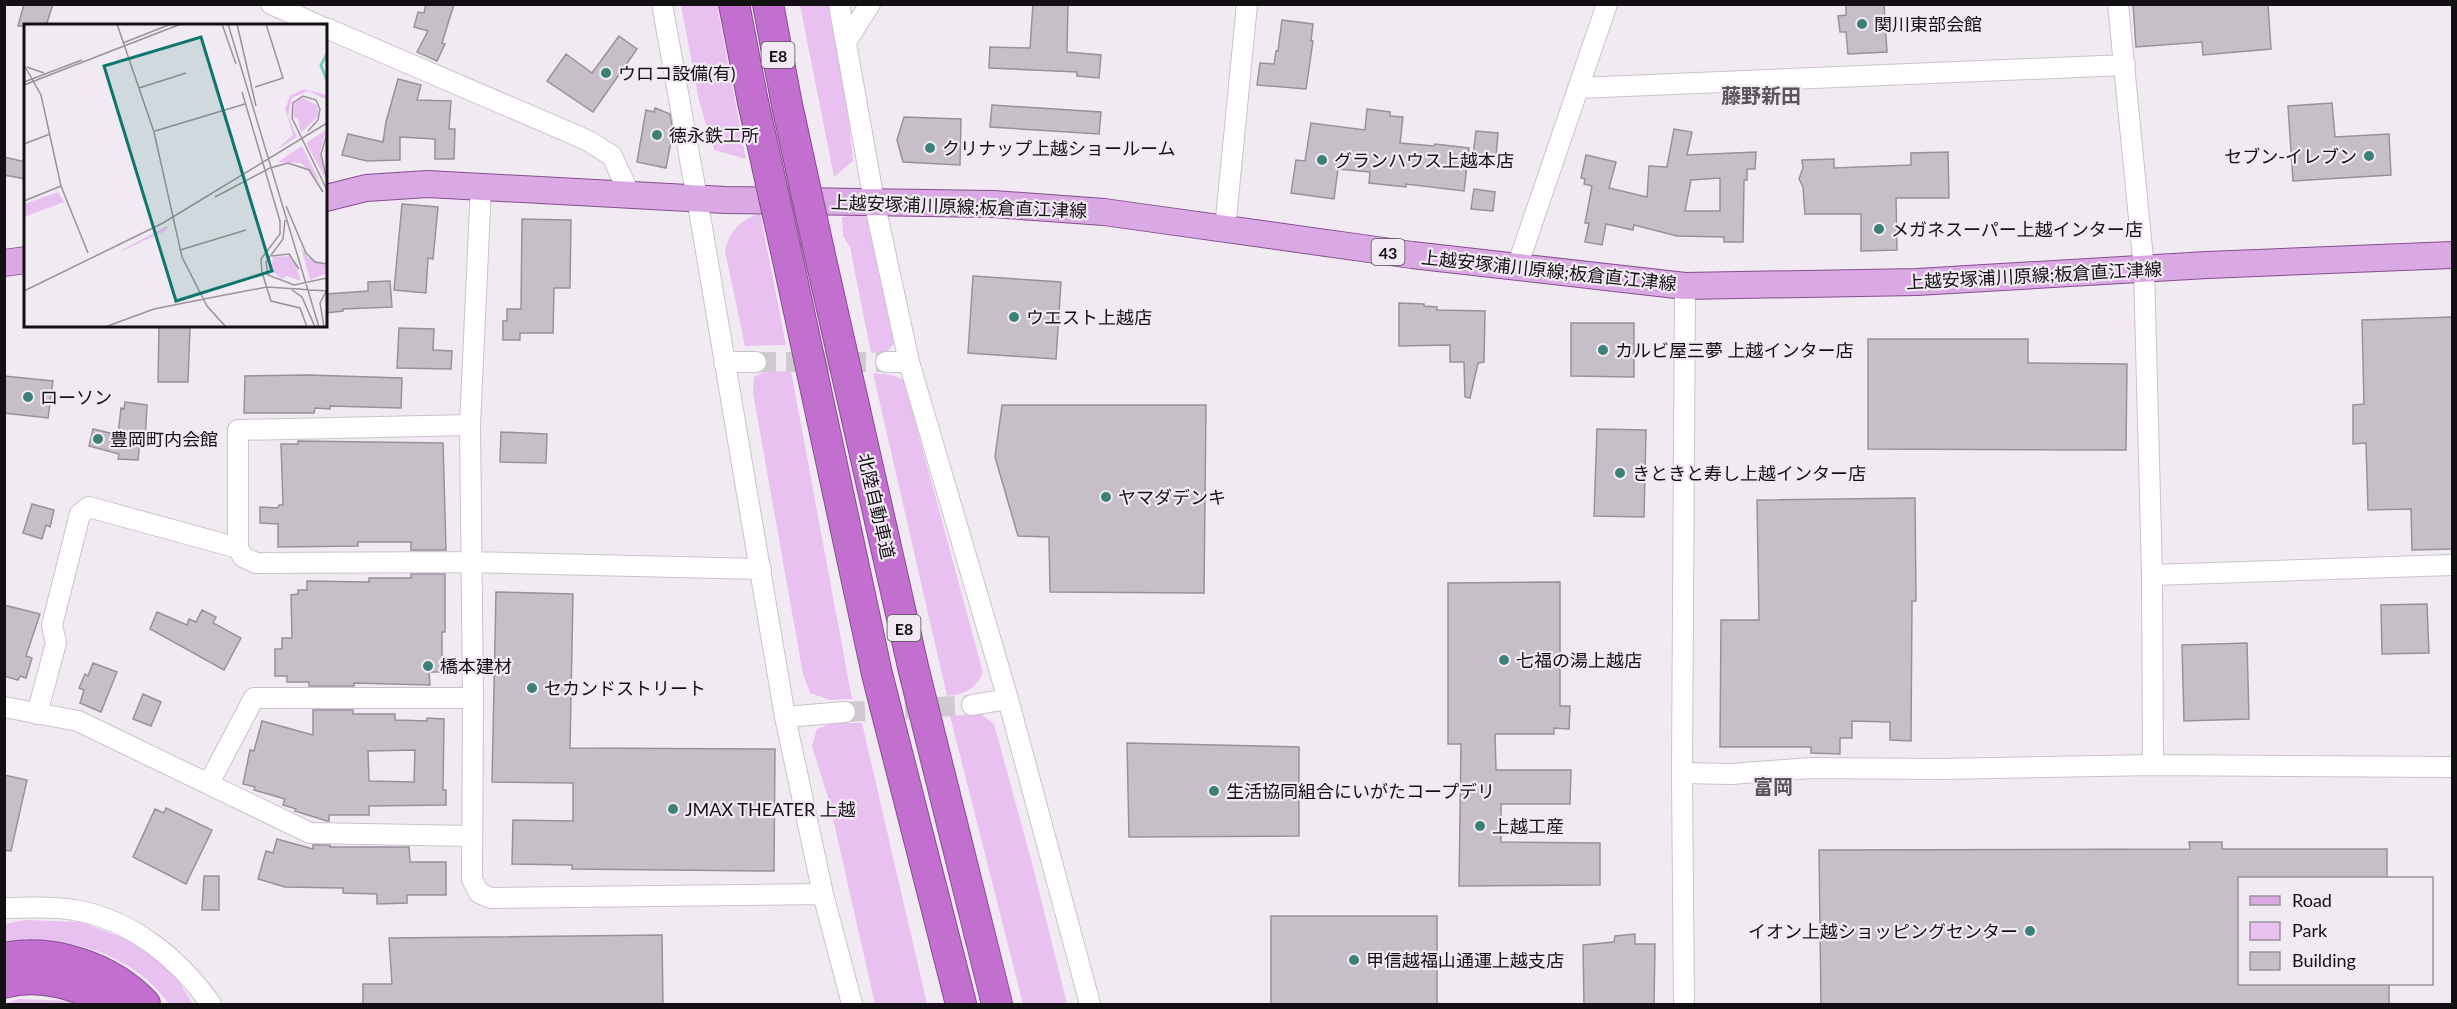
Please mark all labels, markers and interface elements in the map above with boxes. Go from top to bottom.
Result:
place label: 関川東部会館 [1874,13,1982,35]
marker: 関川東部会館 [1855,17,1869,31]
inset map [24,24,327,327]
road number: E8 [762,42,794,68]
place label: ウロコ設備(有) [618,62,736,84]
marker: ウロコ設備(有) [599,66,613,80]
district label: 藤野新田 [1721,83,1801,107]
place label: 徳永鉄工所 [669,124,759,146]
marker: 徳永鉄工所 [650,128,664,142]
place label: クリナップ上越ショールーム [942,137,1175,159]
marker: クリナップ上越ショールーム [923,141,937,155]
place label: セブン-イレブン [2224,145,2357,167]
place label: グランハウス上越本店 [1334,149,1514,171]
marker: セブン-イレブン [2362,149,2376,163]
marker: グランハウス上越本店 [1315,153,1329,167]
street label: 上越安塚浦川原線;板倉直江津線 [830,191,1088,221]
place label: メガネスーパー上越インター店 [1891,218,2143,240]
marker: メガネスーパー上越インター店 [1872,222,1886,236]
road number: 43 [1372,239,1404,265]
street label: 上越安塚浦川原線;板倉直江津線 [1420,246,1678,294]
street label: 上越安塚浦川原線;板倉直江津線 [1905,257,2163,293]
place label: ウエスト上越店 [1026,306,1152,328]
marker: ウエスト上越店 [1007,310,1021,324]
place label: カルビ屋三夢 上越インター店 [1615,339,1854,361]
marker: カルビ屋三夢 上越インター店 [1596,343,1610,357]
place label: ローソン [40,386,112,408]
marker: ローソン [21,390,35,404]
place label: 豊岡町内会館 [110,428,218,450]
marker: 豊岡町内会館 [91,432,105,446]
street label: 北陸自動車道 [854,451,900,561]
place label: きときと寿し上越インター店 [1632,462,1866,484]
marker: きときと寿し上越インター店 [1613,466,1627,480]
place label: ヤマダデンキ [1118,486,1226,508]
marker: ヤマダデンキ [1099,490,1113,504]
road number: E8 [888,615,920,641]
place label: 七福の湯上越店 [1516,649,1642,671]
marker: 七福の湯上越店 [1497,653,1511,667]
place label: 橋本建材 [440,655,512,677]
marker: 橋本建材 [421,659,435,673]
place label: セカンドストリート [544,677,706,699]
marker: セカンドストリート [525,681,539,695]
district label: 富岡 [1753,774,1793,798]
place label: 生活協同組合にいがたコープデリ [1226,780,1495,802]
marker: 生活協同組合にいがたコープデリ [1207,784,1221,798]
place label: JMAX THEATER 上越 [685,798,856,820]
marker: JMAX THEATER 上越 [666,802,680,816]
place label: 上越工産 [1492,815,1564,837]
marker: 上越工産 [1473,819,1487,833]
legend [2238,877,2433,985]
text: Road [2292,889,2332,911]
text: Park [2292,919,2328,941]
place label: イオン上越ショッピングセンター [1748,920,2018,942]
marker: イオン上越ショッピングセンター [2023,924,2037,938]
place label: 甲信越福山通運上越支店 [1366,949,1564,971]
text: Building [2292,949,2356,971]
marker: 甲信越福山通運上越支店 [1347,953,1361,967]

